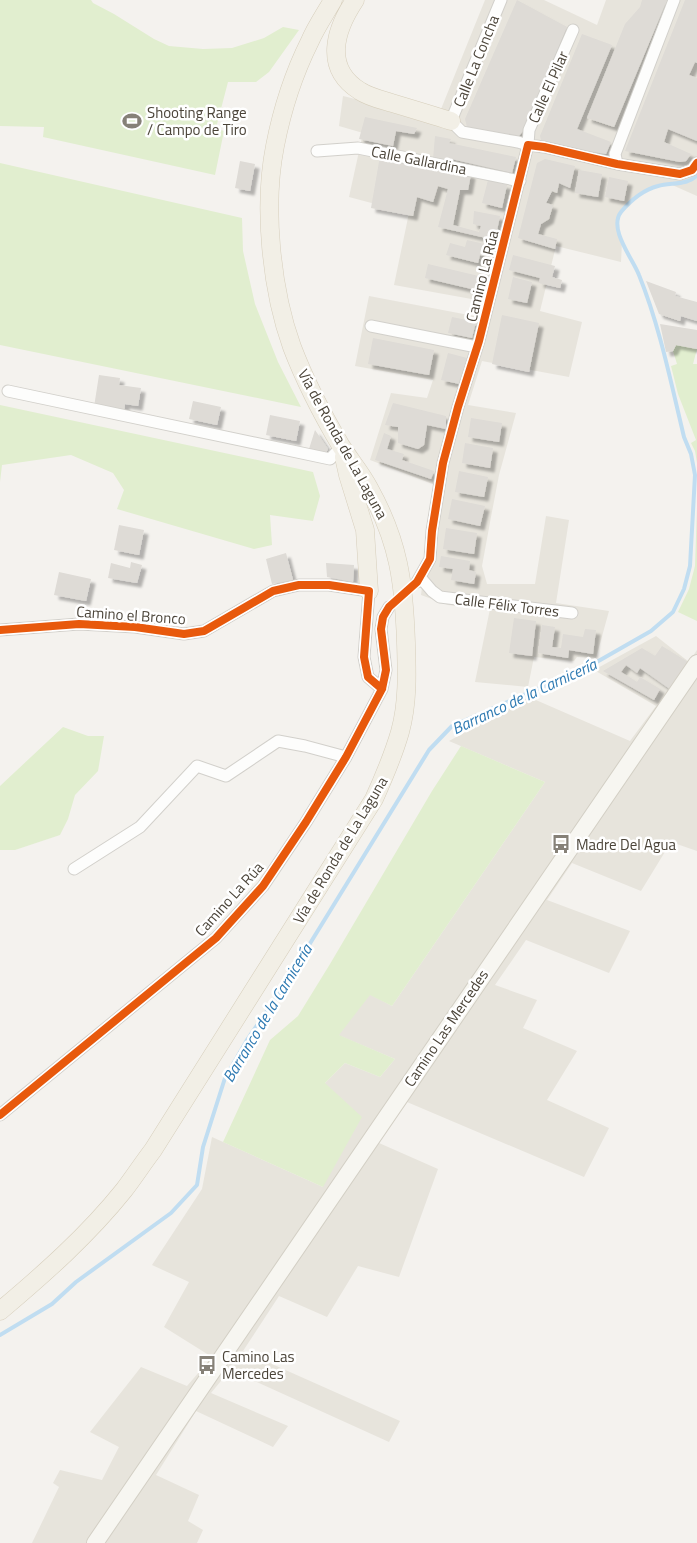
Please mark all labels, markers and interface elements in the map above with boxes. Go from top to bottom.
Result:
street label: Calle La Concha [447,11,505,111]
street label: Calle El Pilar [522,47,574,127]
place label: Shooting Range / Campo de Tiro [147,101,247,141]
sports icon: Shooting Range / Campo de Tiro [121,110,143,132]
street label: Calle Gallardina [369,140,469,181]
street label: Camino La Rúa [460,227,505,324]
street label: Vía de Ronda de La Laguna [292,365,394,524]
street label: Calle Félix Torres [454,587,560,623]
street label: Camino el Bronco [75,600,187,630]
water label: Barranco de la Carnicería [448,652,601,740]
street label: Vía de Ronda de La Laguna [287,772,393,928]
bus stop icon: Madre Del Agua [550,833,572,855]
place label: Madre Del Agua [576,833,676,856]
street label: Camino La Rúa [189,856,269,941]
water label: Barranco de la Carnicería [216,939,318,1087]
street label: Camino Las Mercedes [398,965,494,1091]
place label: Camino Las Mercedes [222,1345,294,1385]
bus stop icon: Camino Las Mercedes [196,1354,218,1376]

